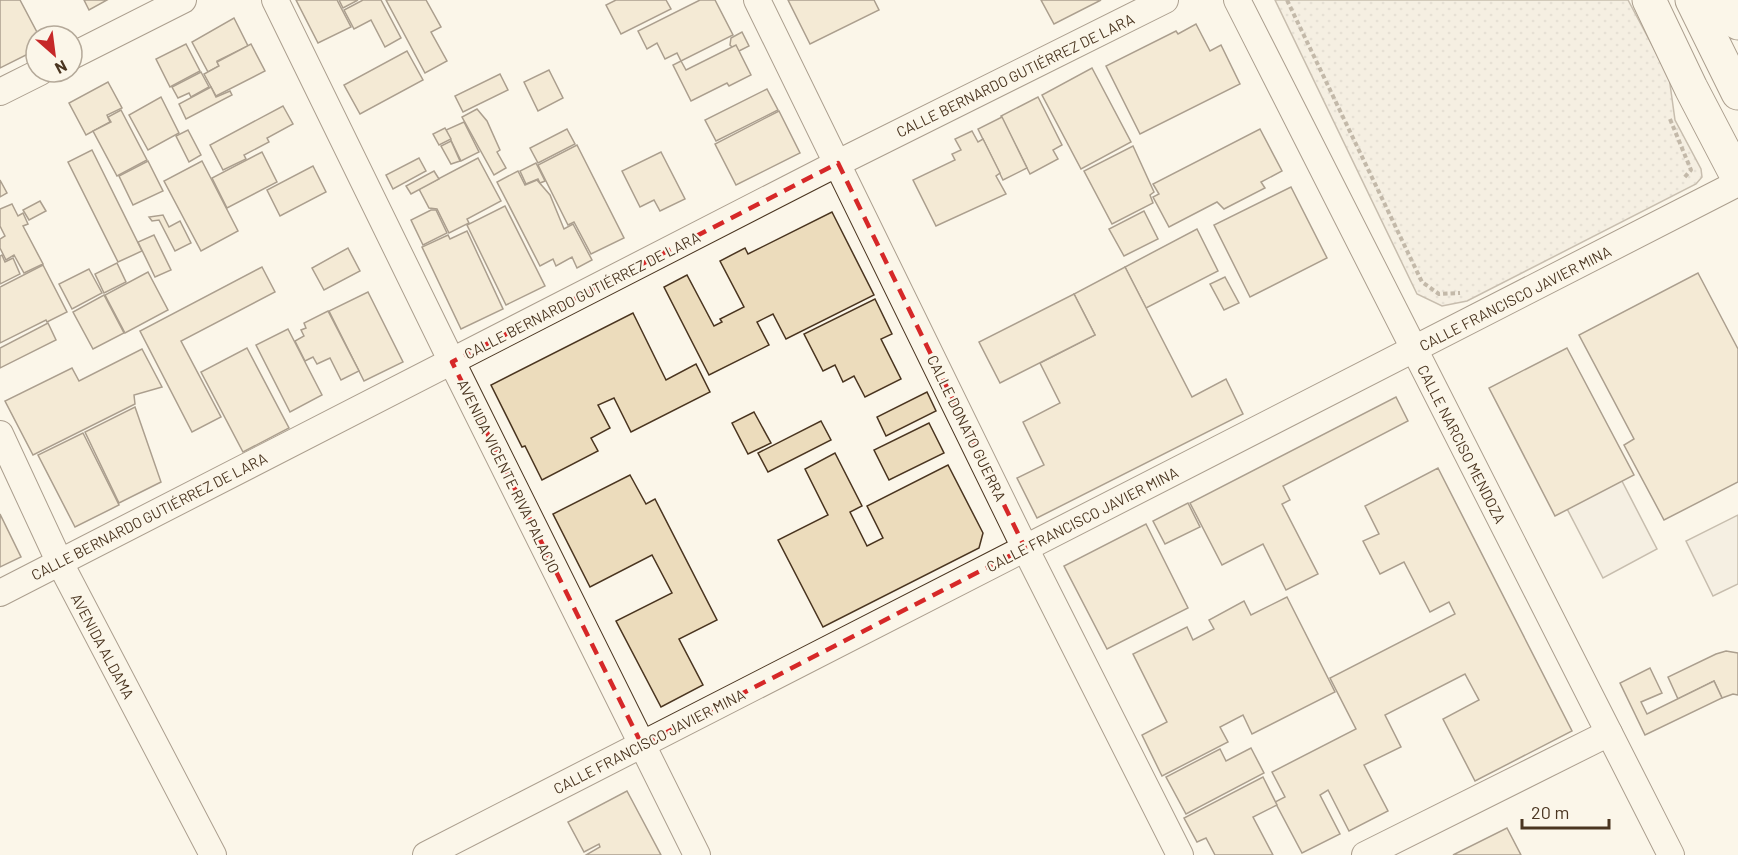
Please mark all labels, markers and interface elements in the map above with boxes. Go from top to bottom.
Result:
street label: CALLE BERNARDO GUTIÉRREZ DE LARA [893,9,1137,141]
north arrow [24,24,84,84]
text: N [52,57,70,79]
street label: CALLE BERNARDO GUTIÉRREZ DE LARA [461,227,703,363]
street label: CALLE FRANCISCO JAVIER MINA [1416,242,1614,354]
street label: CALLE DONATO GUERRA [924,352,1010,504]
street label: CALLE NARCISO MENDOZA [1414,362,1510,526]
street label: AVENIDA VICENTE RIVA PALACIO [454,376,564,576]
street label: CALLE BERNARDO GUTIÉRREZ DE LARA [28,448,270,584]
street label: CALLE FRANCISCO JAVIER MINA [983,463,1181,575]
street label: AVENIDA ALDAMA [68,590,138,702]
street label: CALLE FRANCISCO JAVIER MINA [550,685,748,797]
scale bar [1522,792,1609,830]
text: 20 m [1531,801,1569,823]

